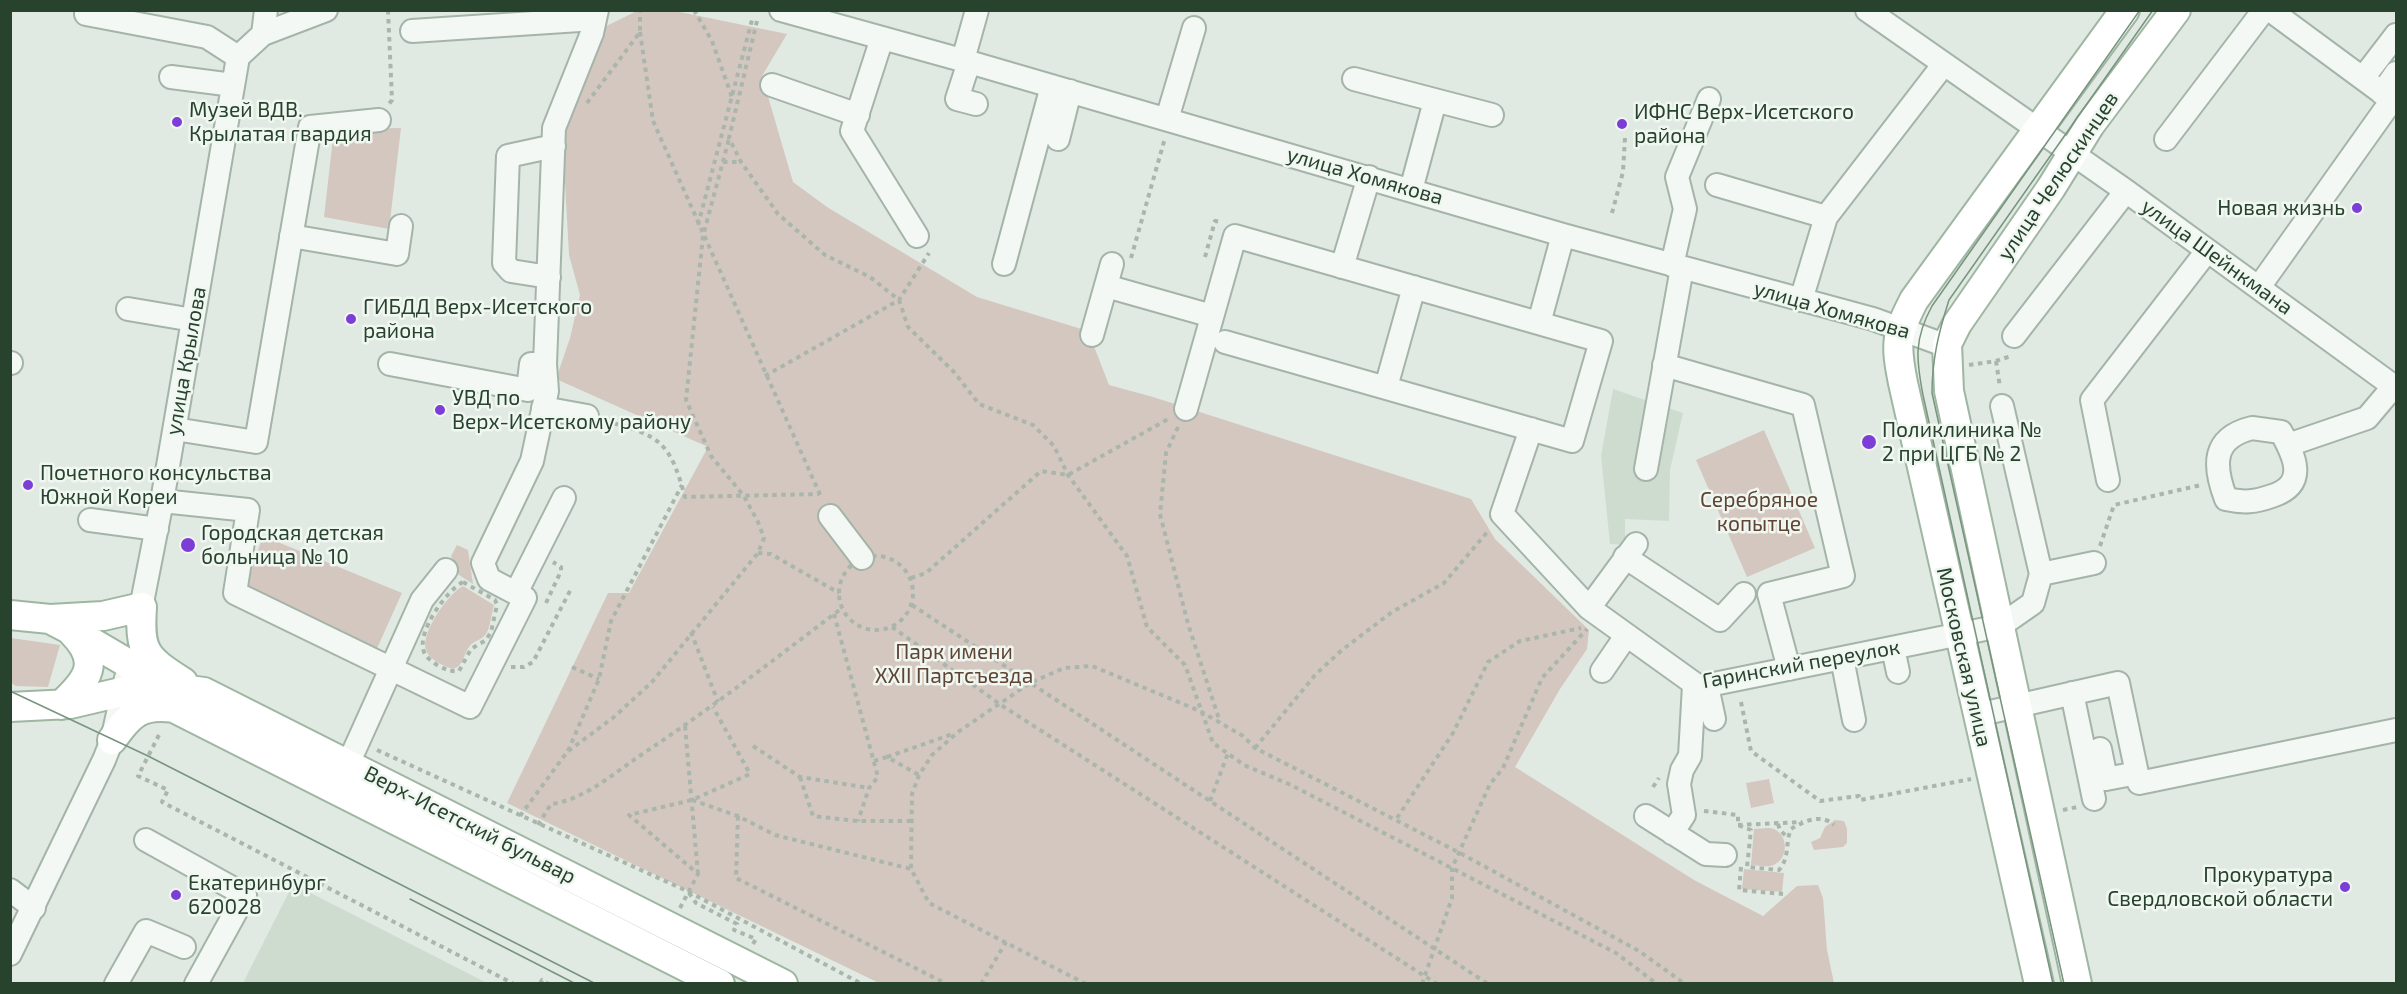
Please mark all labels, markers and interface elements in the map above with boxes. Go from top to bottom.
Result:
street label: улица Челюскинцев [1992,87,2124,265]
place label: Музей ВДВ. Крылатая гвардия [189,97,372,147]
place label: ИФНС Верх-Исетского района [1634,99,1854,149]
marker: Музей ВДВ. Крылатая гвардия [170,115,184,129]
marker: ИФНС Верх-Исетского района [1615,117,1629,131]
street label: улица Хомякова [1284,142,1446,210]
street label: улица Шейнкмана [2136,194,2298,320]
place label: Новая жизнь [2217,195,2345,221]
marker: Новая жизнь [2350,201,2364,215]
street label: улица Хомякова [1751,276,1913,344]
street label: улица Крылова [161,285,211,437]
place label: ГИБДД Верх-Исетского района [363,294,592,344]
marker: ГИБДД Верх-Исетского района [344,312,358,326]
place label: УВД по Верх-Исетскому району [452,385,691,435]
marker: УВД по Верх-Исетскому району [433,403,447,417]
place label: Поликлиника № 2 при ЦГБ № 2 [1882,417,2042,467]
marker: Поликлиника № 2 при ЦГБ № 2 [1860,433,1878,451]
place label: Почетного консульства Южной Кореи [40,460,271,510]
marker: Почетного консульства Южной Кореи [21,478,35,492]
park label: Серебряное копытце [1700,487,1818,537]
place label: Городская детская больница № 10 [201,520,384,570]
marker: Городская детская больница № 10 [179,536,197,554]
street label: Московская улица [1931,565,1997,749]
street label: Гаринский переулок [1700,634,1902,694]
park label: Парк имени XXII Партсъезда [875,639,1033,689]
street label: Верх-Исетский бульвар [360,761,580,889]
place label: Прокуратура Свердловской области [2107,862,2333,912]
place label: Екатеринбург 620028 [188,870,326,920]
marker: Прокуратура Свердловской области [2338,880,2352,894]
marker: Екатеринбург 620028 [169,888,183,902]

